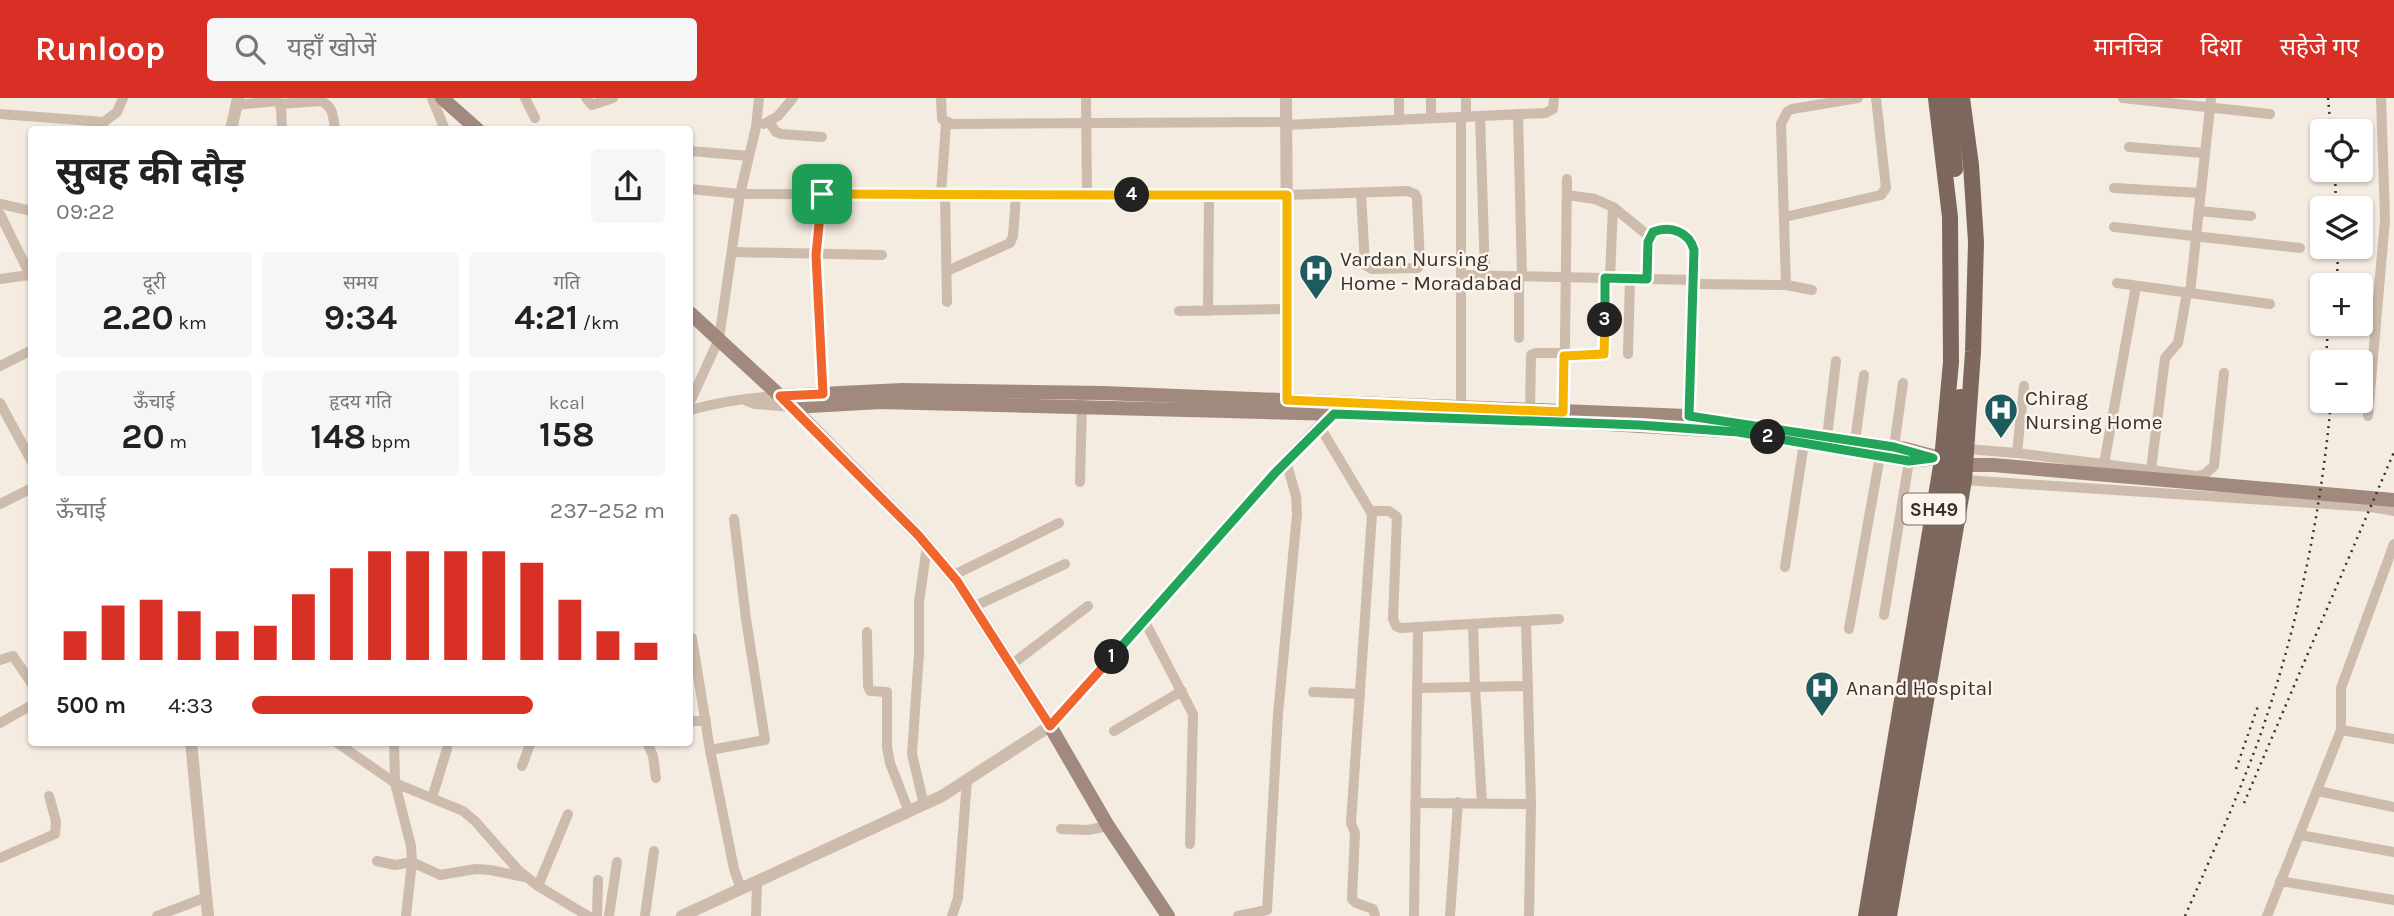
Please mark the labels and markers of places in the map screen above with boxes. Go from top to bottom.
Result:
pin [792,164,852,224]
pin: 4 [1114,178,1150,212]
place label: Vardan Nursing Home - Moradabad [1340,247,1522,295]
hospital icon: Vardan Nursing Home - Moradabad [1297,252,1335,301]
pin: 3 [1588,302,1622,338]
place label: Chirag Nursing Home [2025,386,2162,434]
hospital icon: Chirag Nursing Home [1982,391,2020,440]
pin: 2 [1750,420,1786,454]
pin: 1 [1094,640,1130,674]
hospital icon: Anand Hospital [1803,669,1841,718]
place label: Anand Hospital [1846,676,1993,700]

